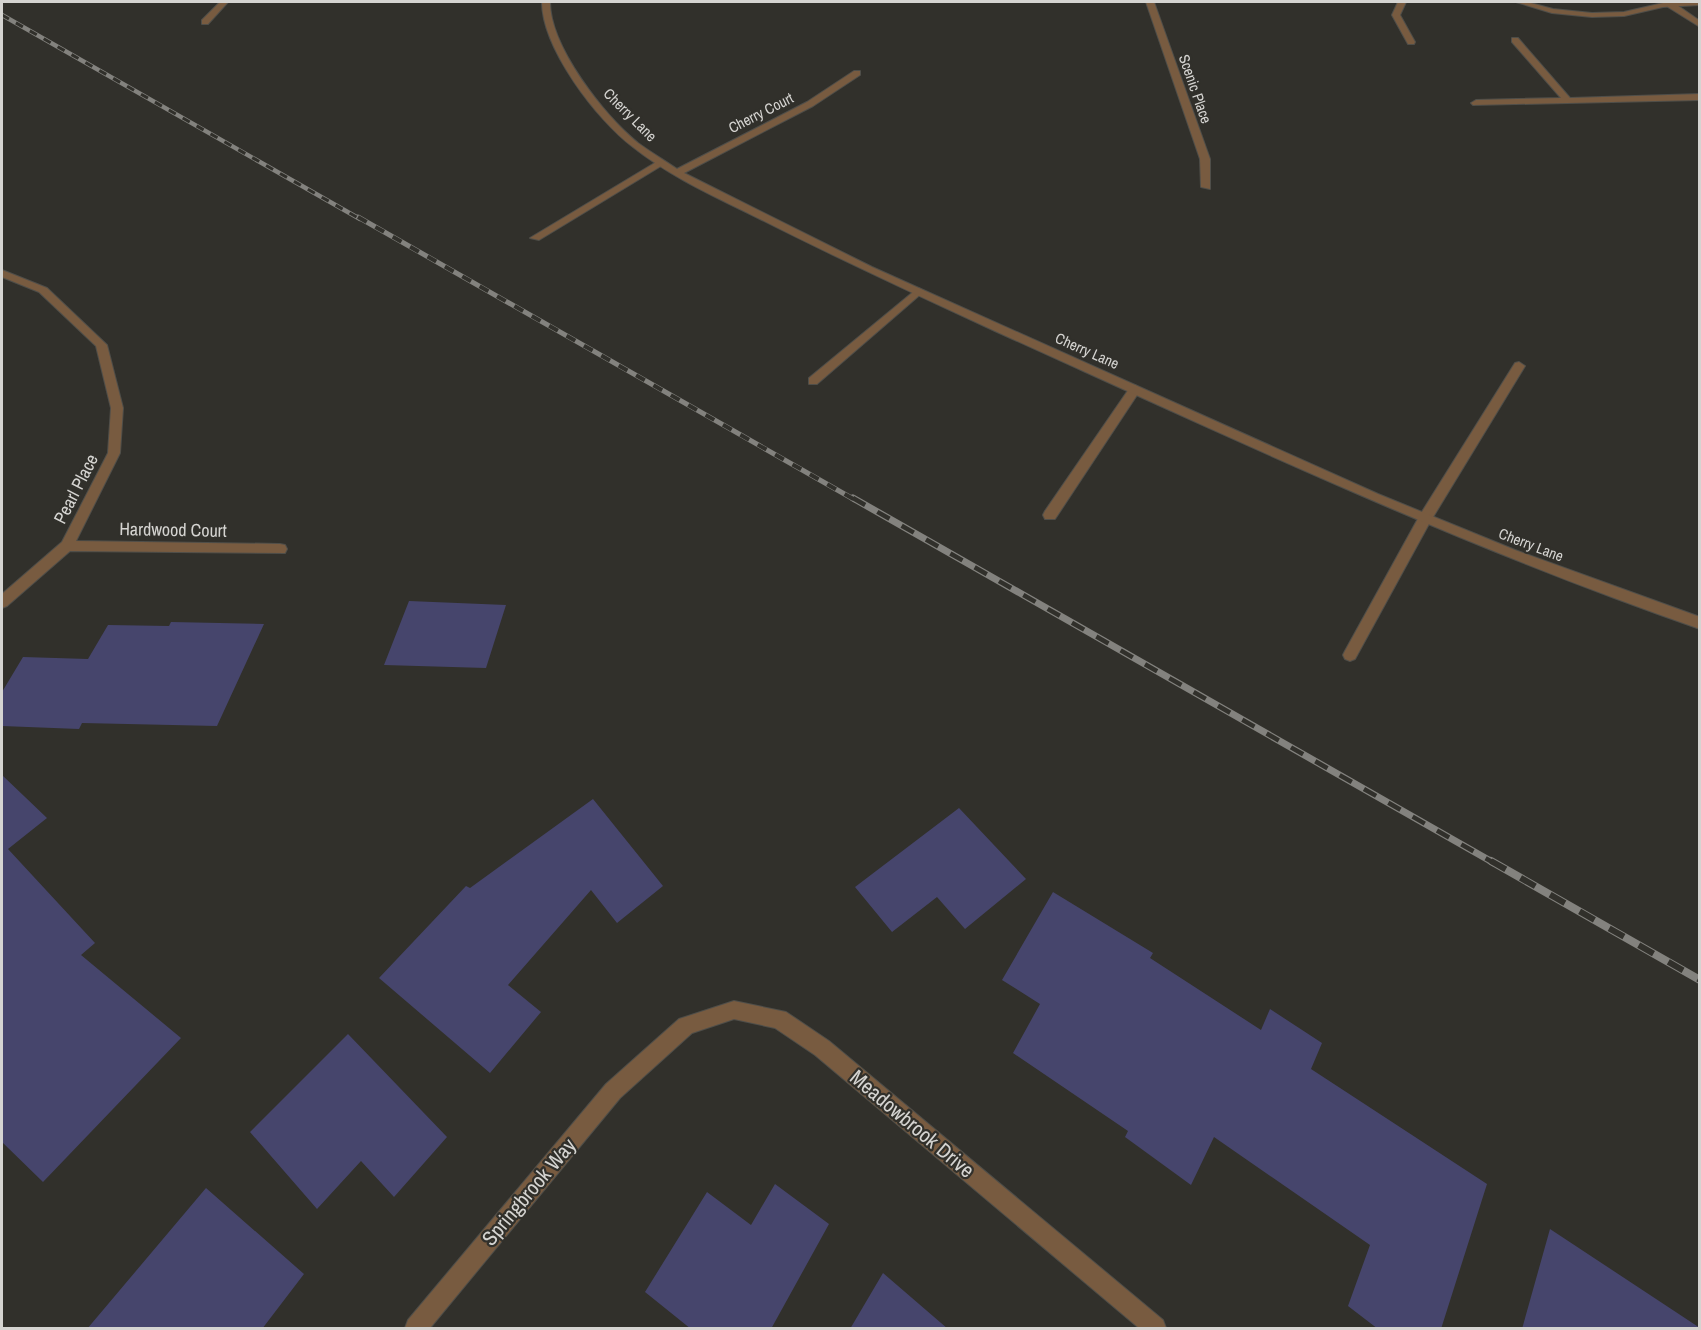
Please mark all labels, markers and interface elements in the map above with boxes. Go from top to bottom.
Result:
street label: Scenic Place [1174,51,1217,126]
street label: Cherry Lane [599,83,662,146]
street label: Cherry Court [725,87,797,138]
street label: Cherry Lane [1052,327,1123,374]
street label: Pearl Place [47,449,104,528]
street label: Hardwood Court [119,516,227,543]
street label: Cherry Lane [1496,523,1567,567]
street label: Meadowbrook Drive [844,1063,981,1184]
street label: Springbrook Way [475,1131,583,1252]

